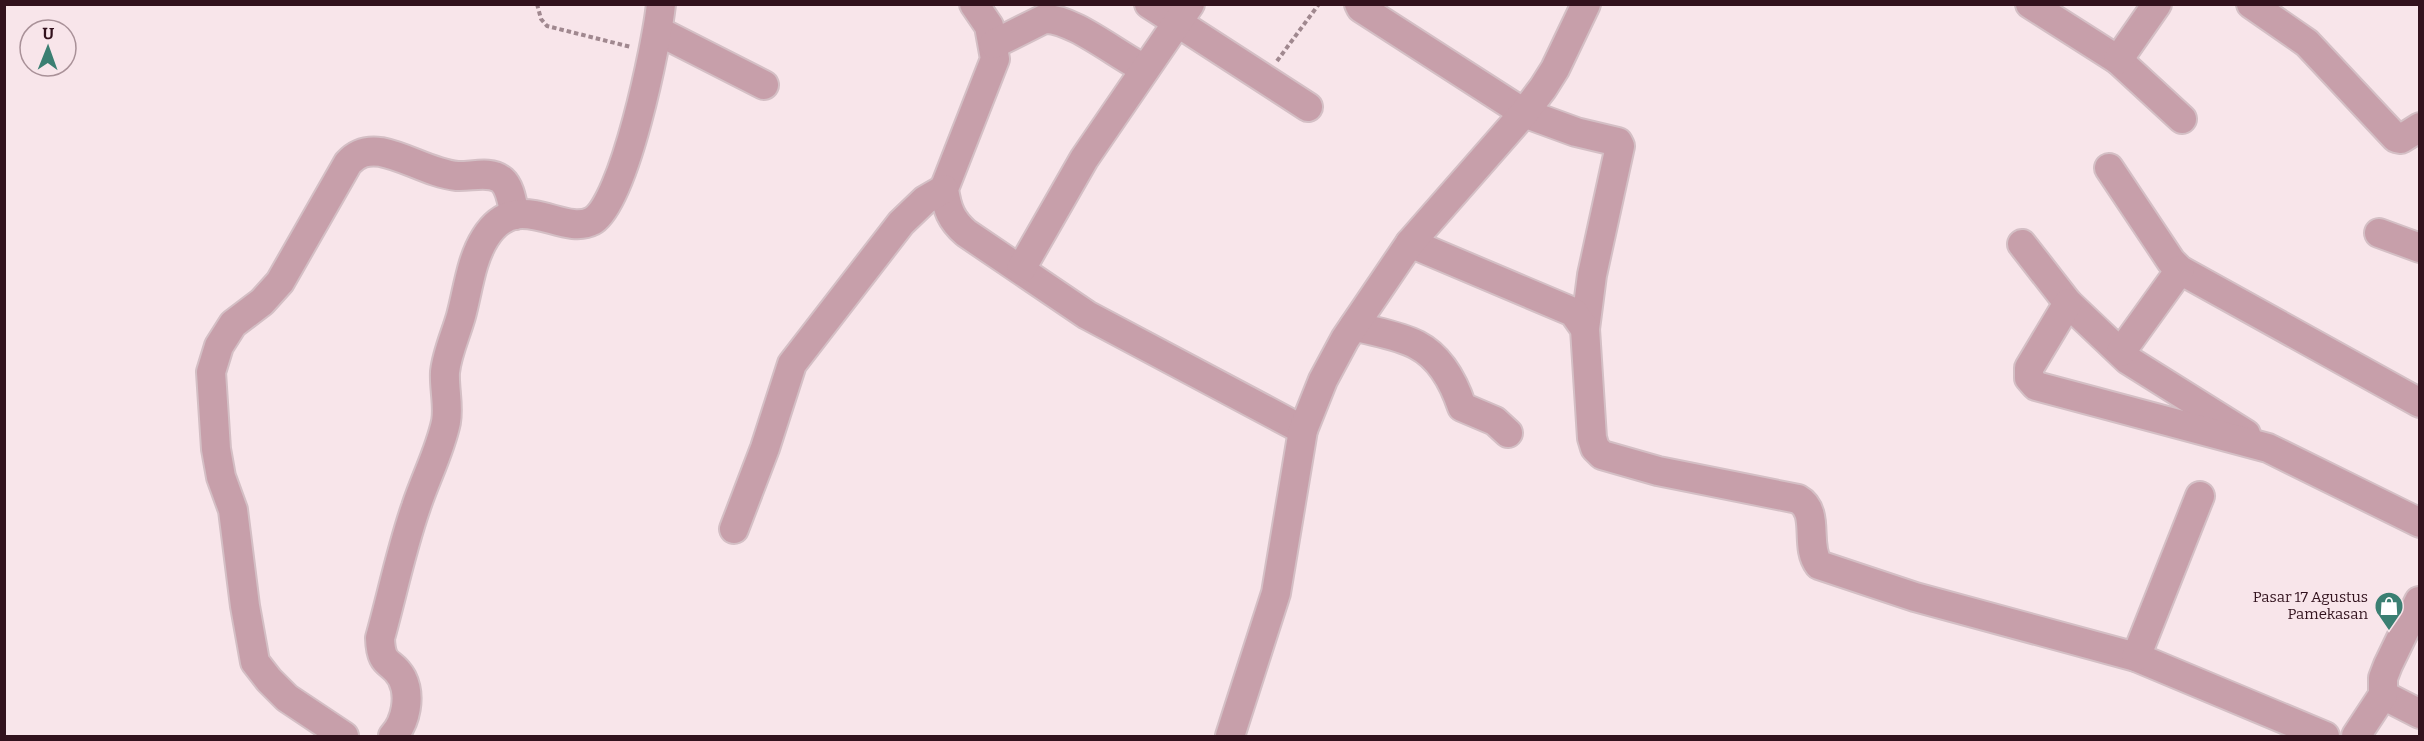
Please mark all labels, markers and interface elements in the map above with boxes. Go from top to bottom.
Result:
north arrow [18,18,78,78]
text: U [42,24,54,43]
place label: Pasar 17 Agustus Pamekasan [2253,588,2368,623]
shop icon: Pasar 17 Agustus Pamekasan [2373,590,2405,632]

